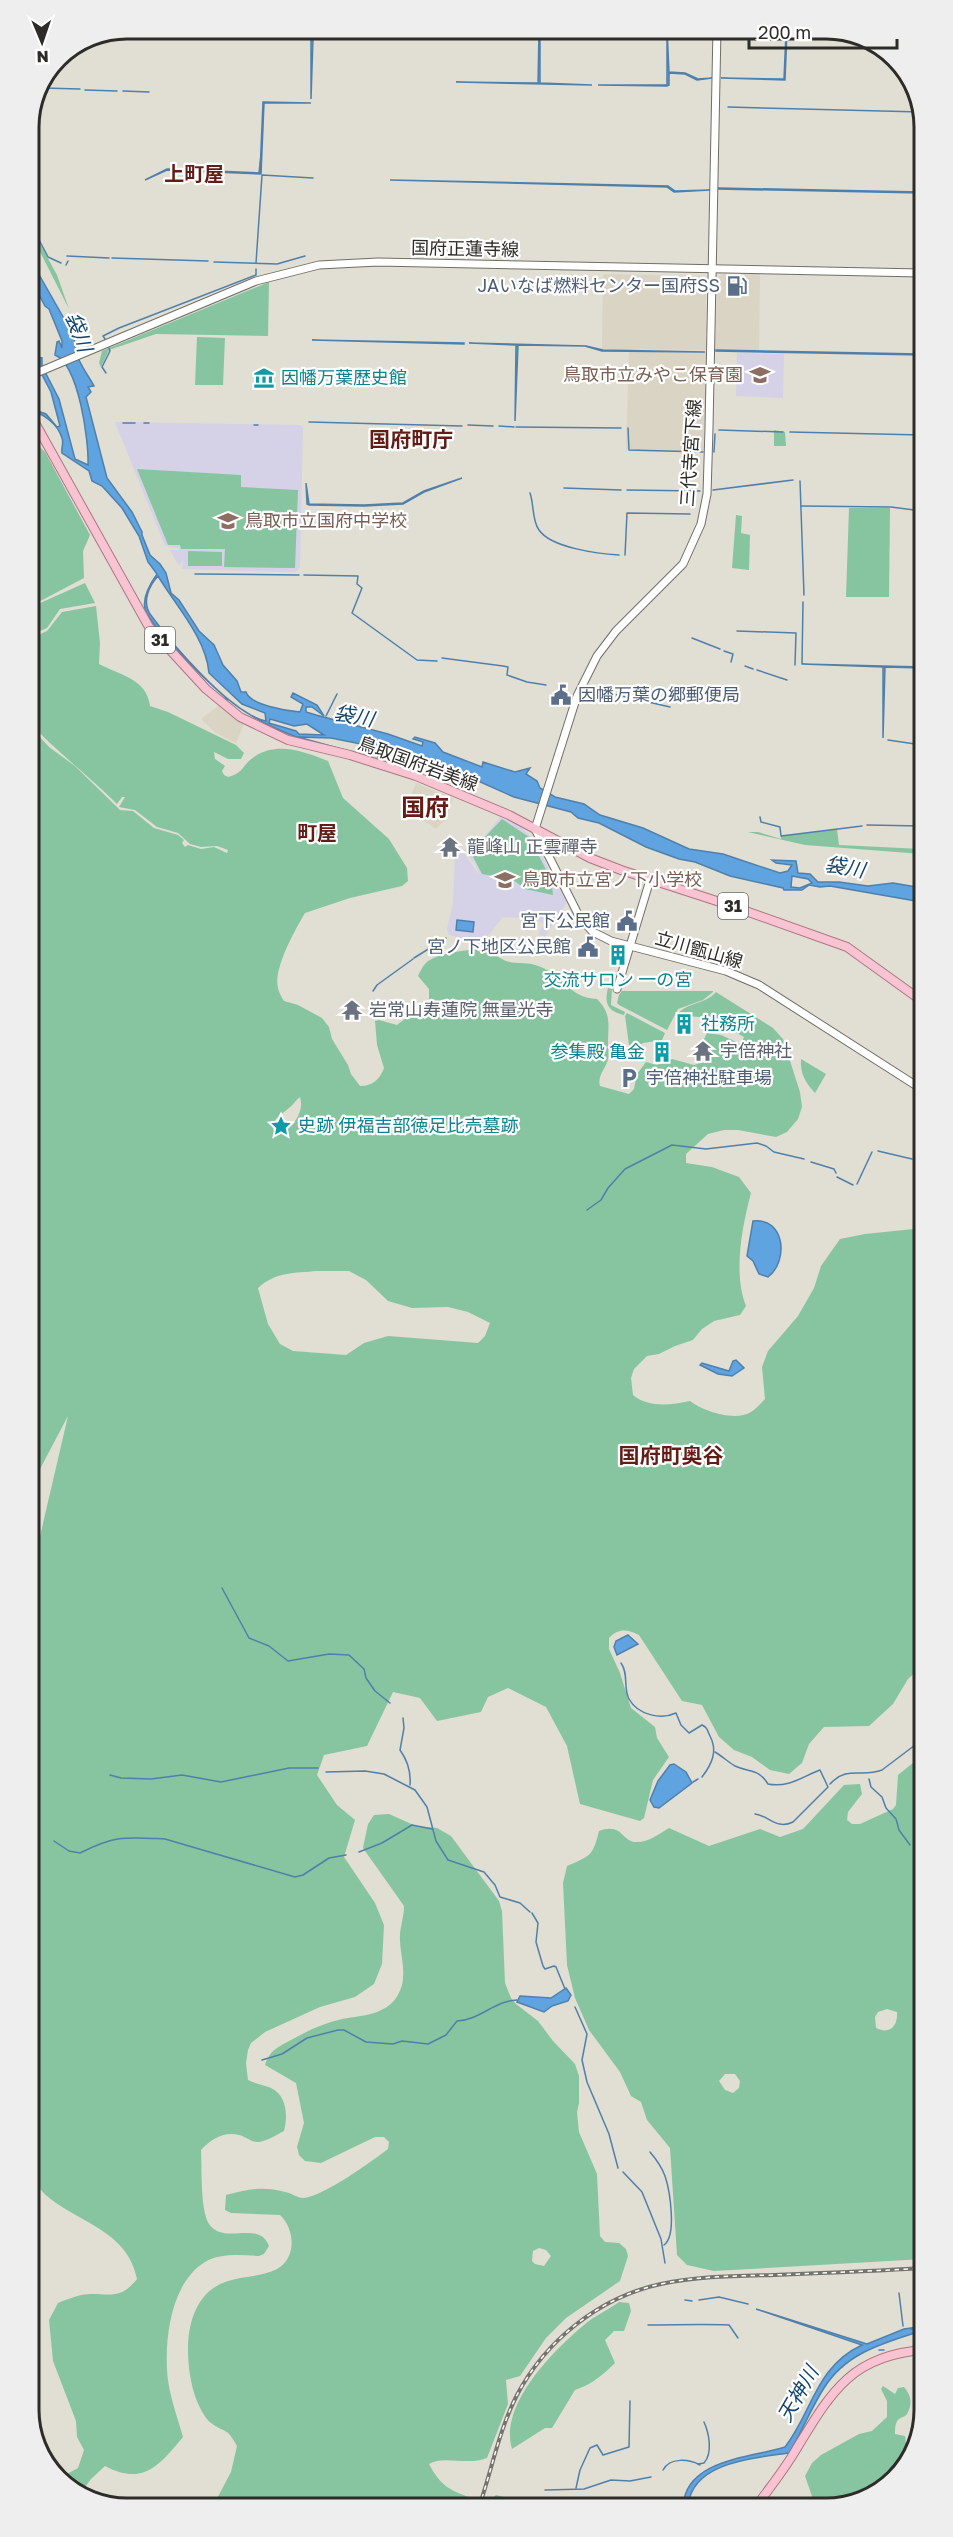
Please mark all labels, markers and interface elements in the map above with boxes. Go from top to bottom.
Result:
north arrow [12,12,72,72]
scale bar [749,12,898,50]
text: 200 m [758,21,811,43]
text: N [36,47,49,67]
district label: 上町屋 [164,161,224,185]
street label: 国府正蓮寺線 [411,236,519,260]
place label: JAいなば燃料センター国府SS [477,274,720,296]
fuel station icon: JAいなば燃料センター国府SS [725,274,749,298]
water label: 袋川 [62,309,99,356]
place label: 鳥取市立みやこ保育園 [563,363,743,385]
school or university icon: 鳥取市立みやこ保育園 [748,363,772,387]
museum icon: 因幡万葉歴史館 [252,366,276,390]
place label: 因幡万葉歴史館 [281,366,407,388]
street label: 三代寺宮下線 [675,398,705,508]
district label: 国府町庁 [369,426,453,452]
school or university icon: 鳥取市立国府中学校 [216,509,240,533]
place label: 鳥取市立国府中学校 [245,509,407,531]
road number: 31 [145,627,175,653]
public building icon: 因幡万葉の郷郵便局 [549,683,573,707]
place label: 因幡万葉の郷郵便局 [578,683,740,705]
water label: 袋川 [332,699,378,731]
street label: 鳥取国府岩美線 [355,731,481,795]
district label: 国府 [401,792,449,821]
district label: 町屋 [297,820,337,844]
temple icon: 龍峰山 正雲禪寺 [438,835,462,859]
place label: 龍峰山 正雲禪寺 [467,835,598,857]
water label: 袋川 [823,851,869,882]
school or university icon: 鳥取市立宮ノ下小学校 [493,868,517,892]
place label: 鳥取市立宮ノ下小学校 [522,868,702,890]
road number: 31 [718,893,748,919]
place label: 宮下公民館 [520,909,610,931]
public building icon: 宮下公民館 [615,909,639,933]
street label: 立川甑山線 [653,926,746,972]
place label: 宮ノ下地区公民館 [427,935,571,957]
public building icon: 宮ノ下地区公民館 [576,935,600,959]
building icon: 交流サロン 一の宮 [606,943,630,967]
place label: 交流サロン 一の宮 [544,968,692,990]
temple icon: 岩常山寿蓮院 無量光寺 [340,998,364,1022]
place label: 岩常山寿蓮院 無量光寺 [369,998,554,1020]
building icon: 社務所 [672,1012,696,1036]
place label: 社務所 [701,1012,755,1034]
temple icon: 宇倍神社 [691,1039,715,1063]
place label: 宇倍神社 [720,1039,792,1061]
place label: 参集殿 亀金 [551,1040,645,1062]
building icon: 参集殿 亀金 [650,1040,674,1064]
parking icon: 宇倍神社駐車場 [617,1066,641,1090]
place label: 宇倍神社駐車場 [646,1066,772,1088]
place icon: 史跡 伊福吉部徳足比売墓跡 [269,1114,293,1138]
place label: 史跡 伊福吉部徳足比売墓跡 [298,1114,519,1136]
district label: 国府町奥谷 [619,1442,724,1468]
water label: 天神川 [772,2360,824,2425]

